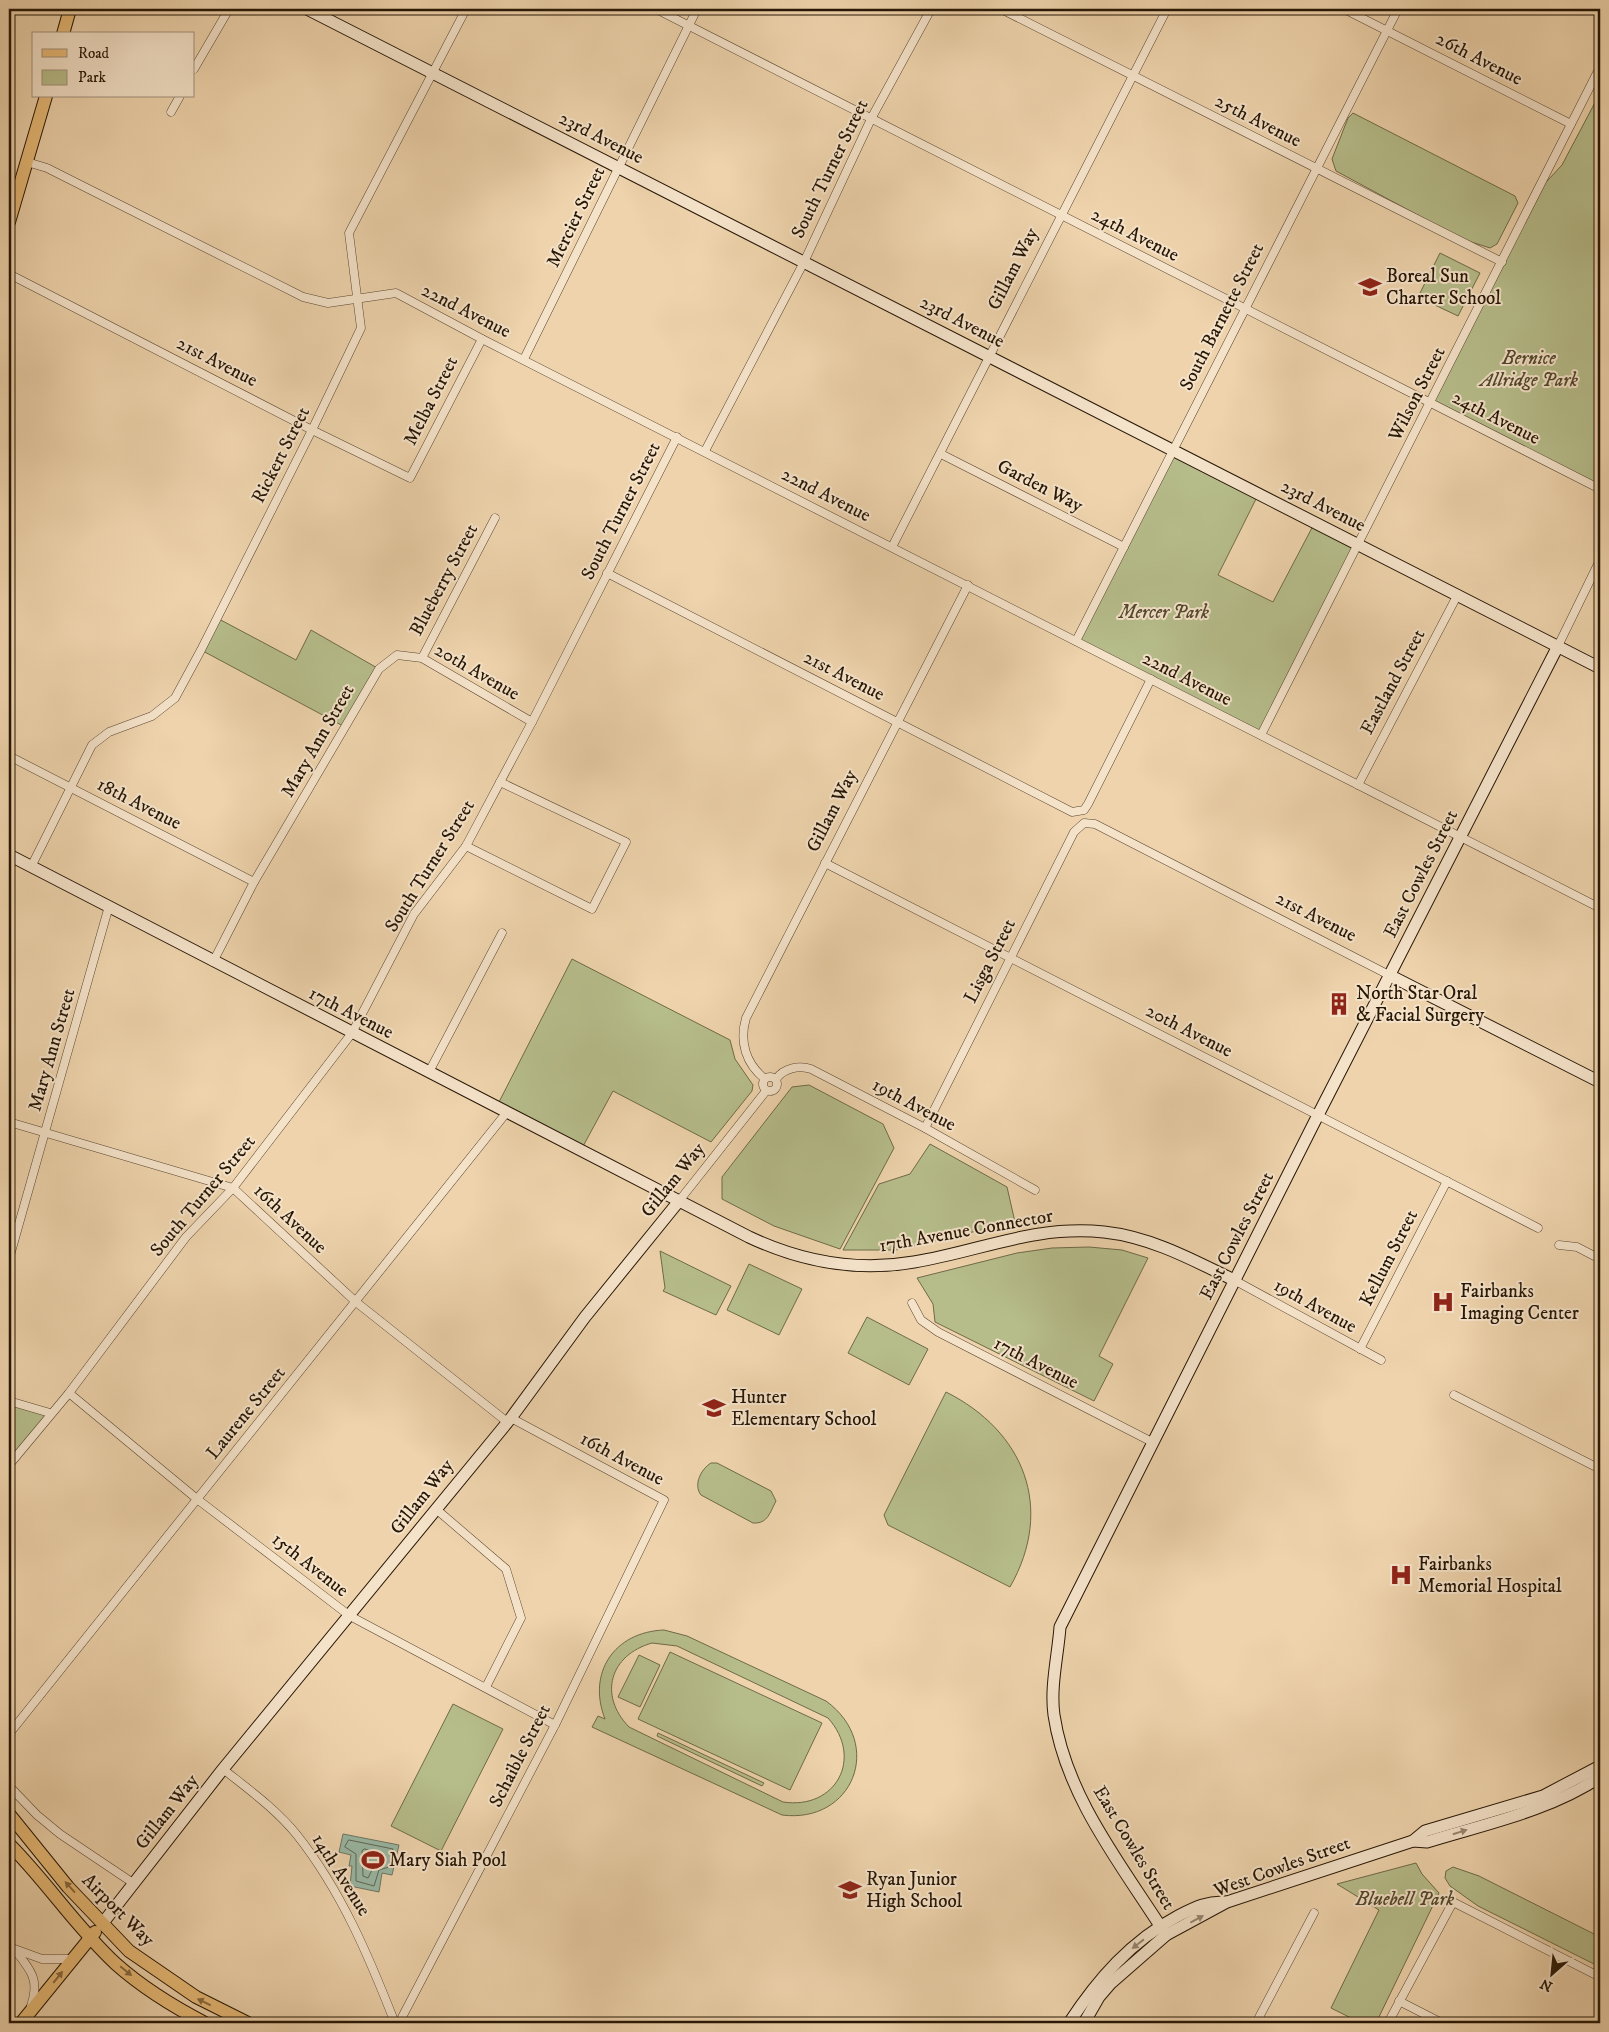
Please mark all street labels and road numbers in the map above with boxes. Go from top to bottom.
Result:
street label: 26th Avenue [1432,27,1526,91]
street label: 25th Avenue [1211,90,1305,153]
street label: South Turner Street [786,96,874,242]
street label: 23rd Avenue [555,107,647,169]
street label: Mercier Street [542,163,610,271]
street label: 24th Avenue [1087,203,1183,267]
street label: Gillam Way [982,223,1044,314]
street label: South Barnette Street [1175,239,1269,395]
street label: 22nd Avenue [418,279,514,343]
street label: 23rd Avenue [916,291,1008,353]
street label: 21st Avenue [173,332,261,392]
street label: Wilson Street [1383,343,1451,446]
street label: Melba Street [399,353,463,449]
street label: 24th Avenue [1448,386,1544,450]
street label: Rickert Street [247,403,315,507]
street label: South Turner Street [576,438,666,584]
street label: Garden Way [993,455,1088,518]
street label: 22nd Avenue [778,463,874,527]
street label: 23rd Avenue [1277,475,1369,537]
street label: Blueberry Street [405,520,483,640]
street label: Eastland Street [1356,625,1430,739]
street label: 20th Avenue [430,638,524,706]
street label: 21st Avenue [800,646,888,706]
street label: 22nd Avenue [1139,647,1235,711]
street label: Mary Ann Street [276,680,360,802]
street label: Gillam Way [801,765,863,856]
street label: 18th Avenue [93,773,185,835]
street label: South Turner Street [380,796,480,936]
street label: East Cowles Street [1379,806,1463,942]
street label: 21st Avenue [1272,887,1360,947]
street label: Lisga Street [959,915,1021,1007]
street label: 17th Avenue [305,982,397,1044]
street label: Mary Ann Street [24,986,80,1114]
street label: 20th Avenue [1142,999,1236,1063]
street label: 19th Avenue [868,1073,960,1137]
street label: South Turner Street [145,1131,261,1261]
street label: Gillam Way [636,1137,711,1222]
street label: East Cowles Street [1195,1168,1279,1304]
street label: 16th Avenue [249,1179,331,1259]
street label: 17th Avenue Connector [877,1204,1055,1258]
street label: Kellum Street [1355,1206,1423,1310]
street label: 19th Avenue [1269,1274,1361,1338]
street label: 17th Avenue [990,1332,1082,1394]
street label: Laurene Street [202,1362,290,1464]
street label: 16th Avenue [576,1427,668,1491]
street label: Gillam Way [385,1454,459,1539]
street label: 15th Avenue [267,1528,353,1602]
street label: Schaible Street [484,1701,556,1811]
street label: Gillam Way [130,1769,204,1854]
street label: East Cowles Street [1088,1782,1180,1914]
street label: 14th Avenue [307,1830,375,1921]
street label: West Cowles Street [1210,1832,1353,1903]
street label: Airport Way [77,1869,160,1952]

